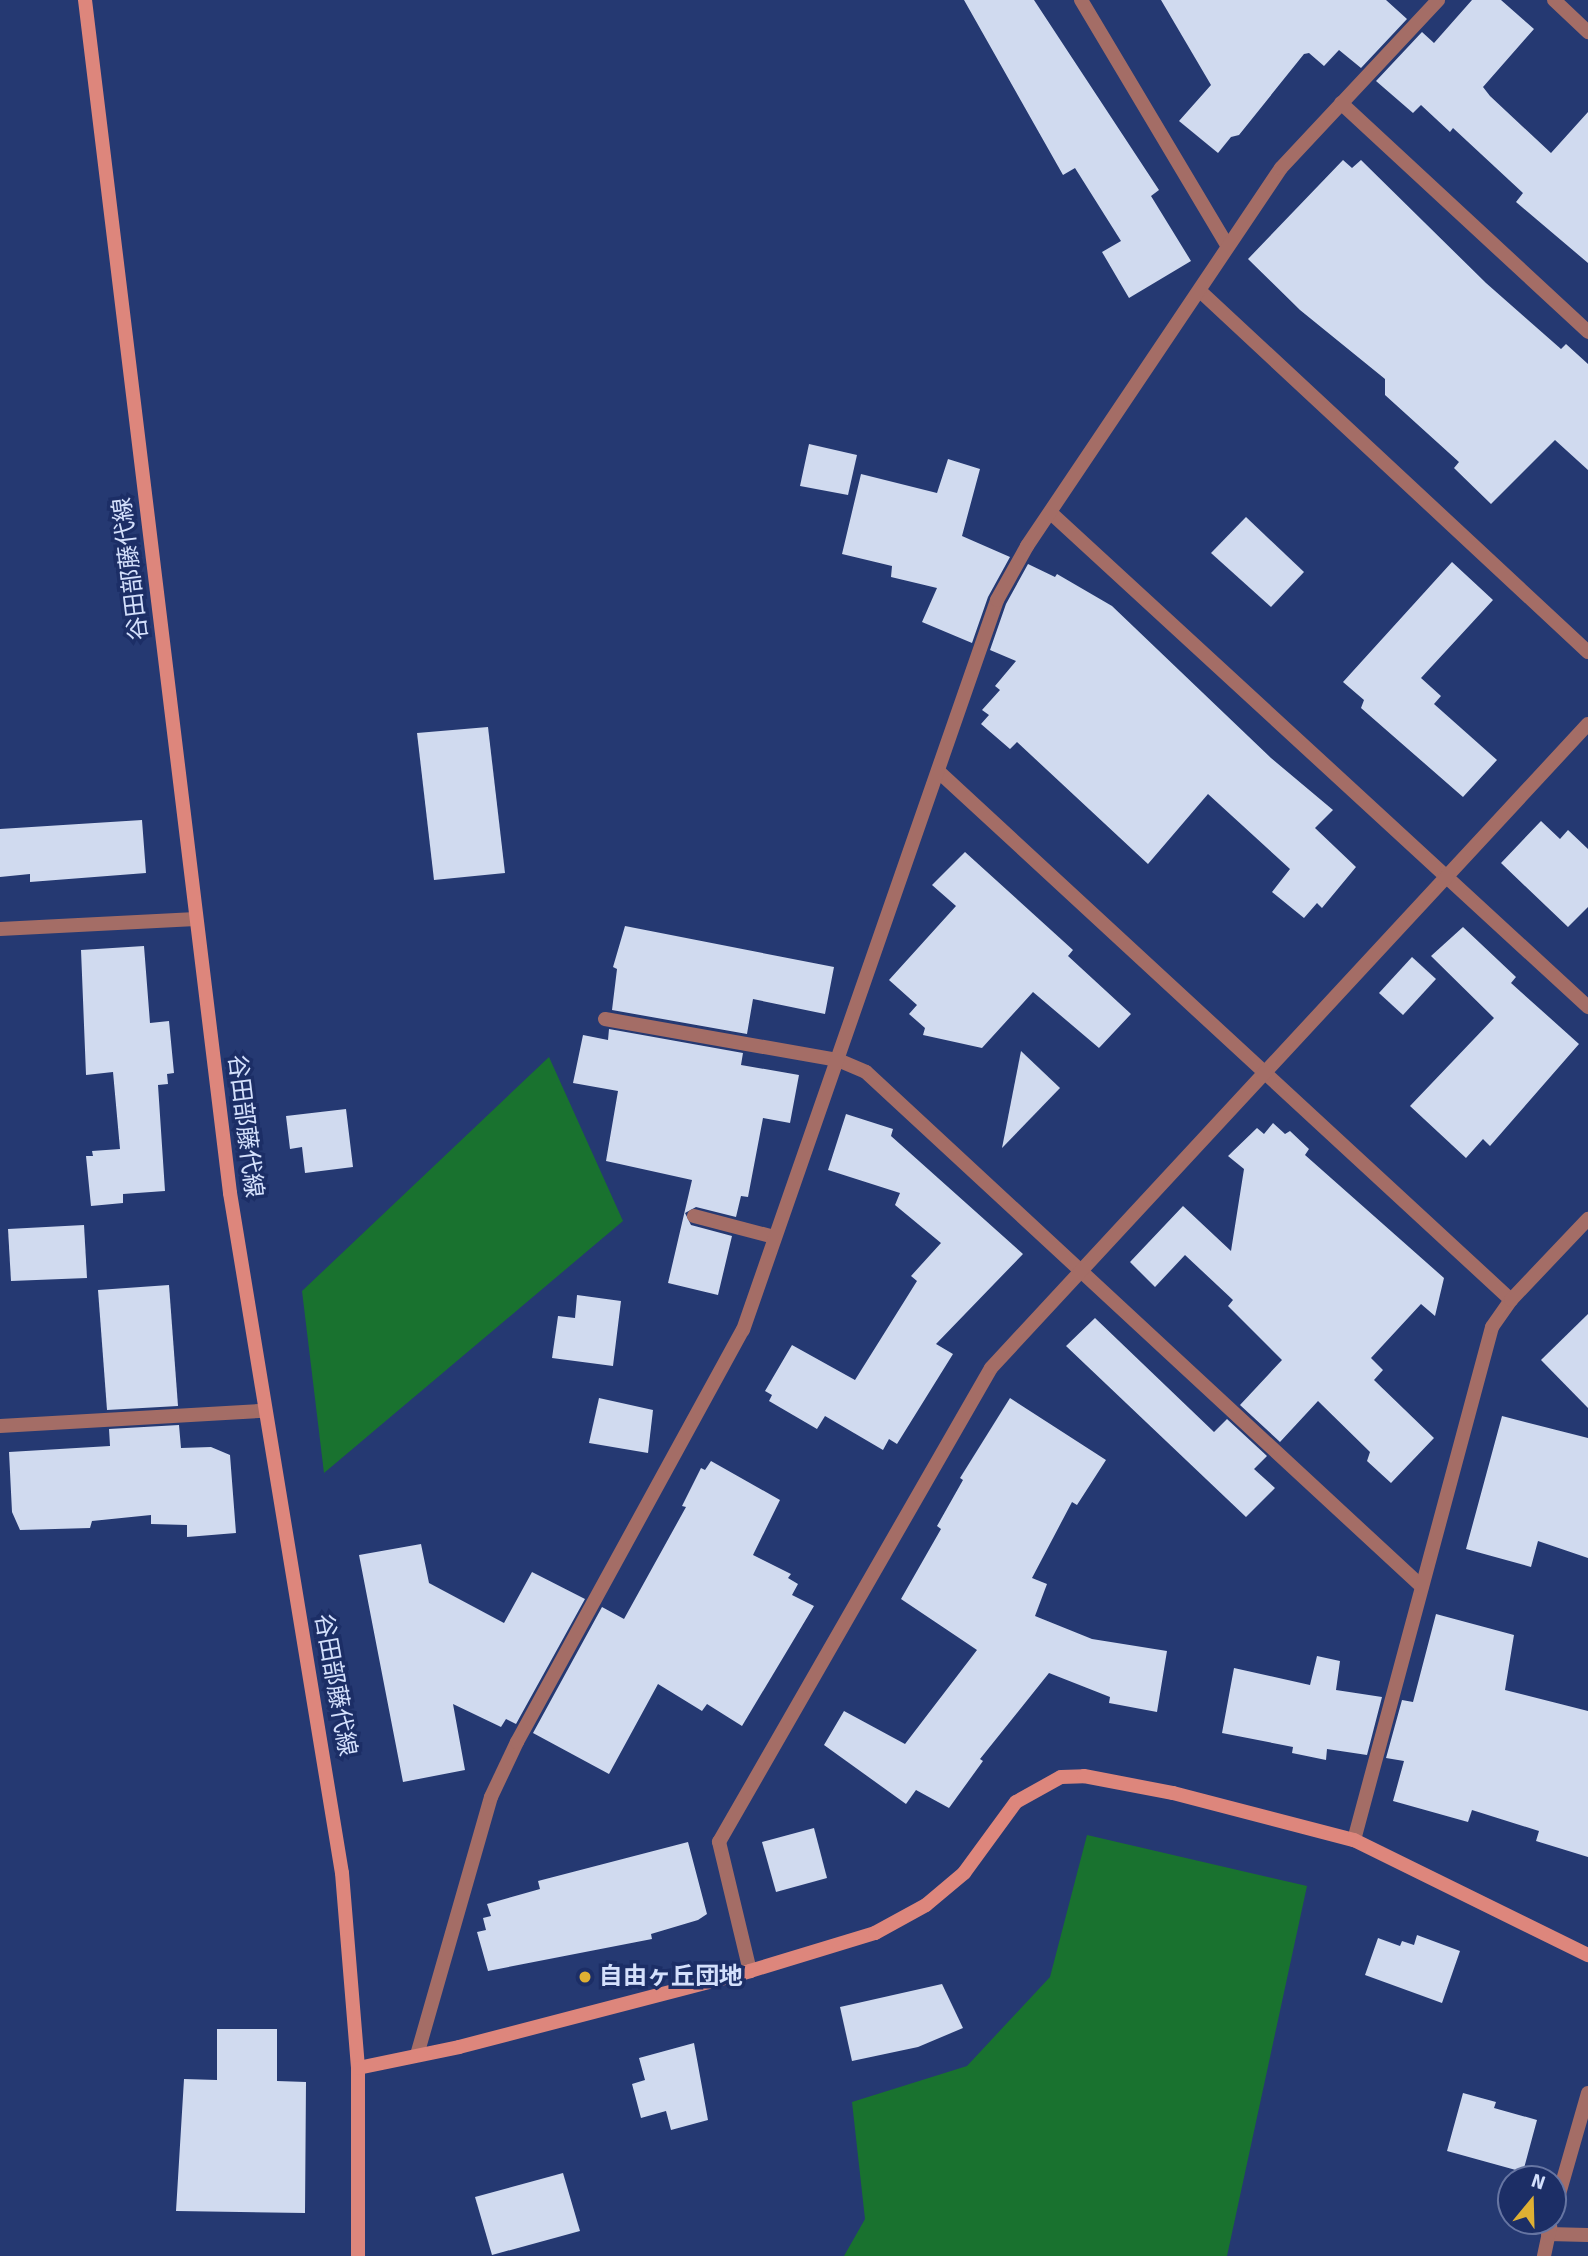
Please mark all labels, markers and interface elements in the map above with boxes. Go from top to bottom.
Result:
street label: 谷田部藤代線 [108,496,154,642]
street label: 谷田部藤代線 [222,1053,268,1199]
street label: 谷田部藤代線 [308,1612,362,1758]
place label: 自由ヶ丘団地 [599,1963,743,1991]
marker: 自由ヶ丘団地 [577,1969,593,1985]
north arrow [1497,2165,1567,2235]
text: N [1528,2169,1548,2196]

